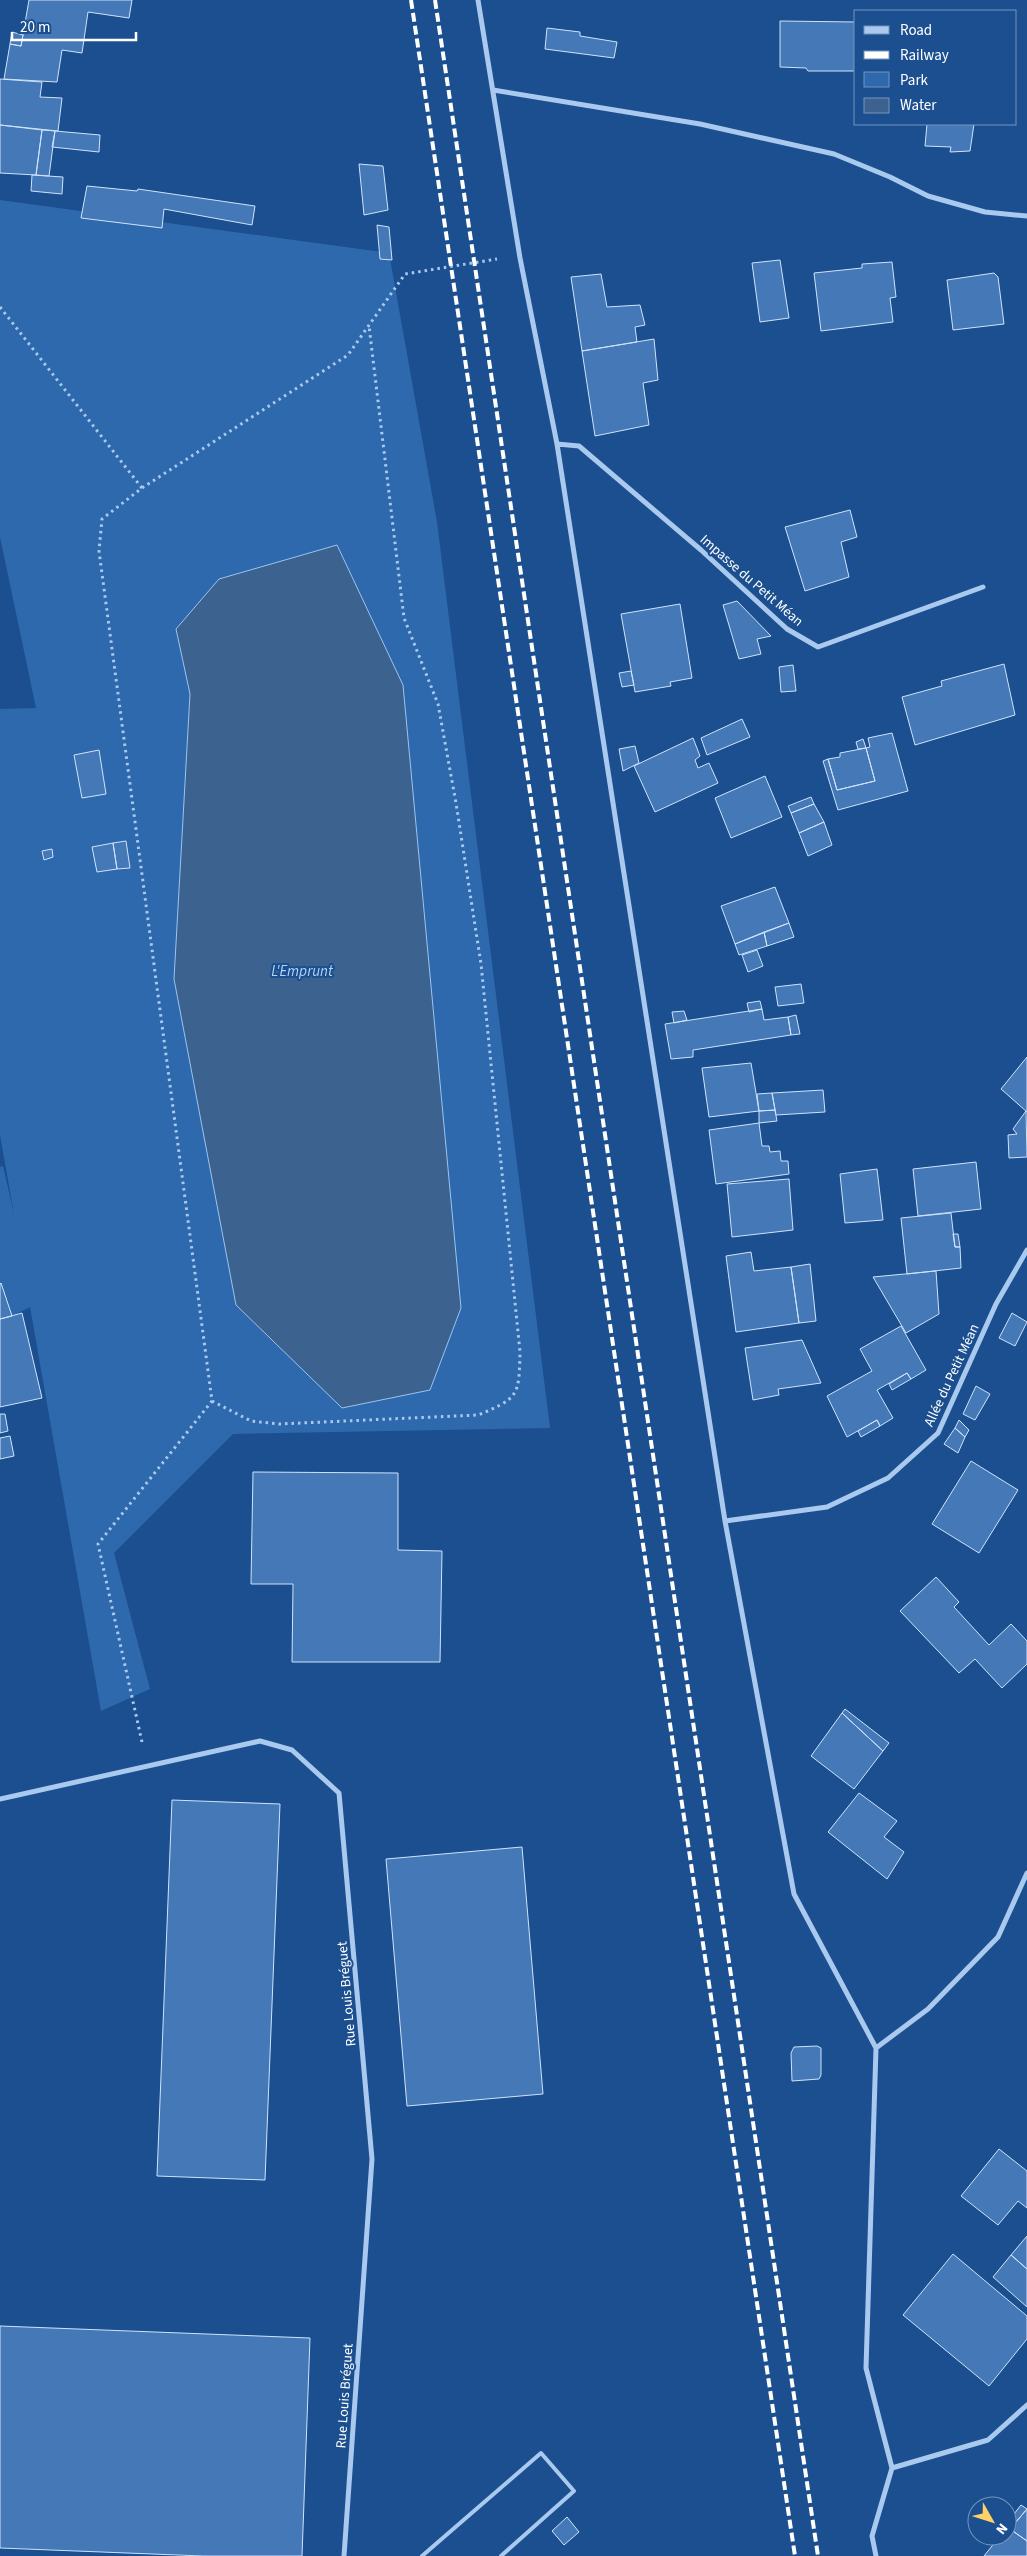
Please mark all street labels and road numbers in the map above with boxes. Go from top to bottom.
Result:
street label: Impasse du Petit Méan [695,530,807,631]
street label: Allée du Petit Méan [919,1321,985,1430]
street label: Rue Louis Bréguet [332,1940,362,2047]
street label: Rue Louis Bréguet [331,2343,359,2449]

